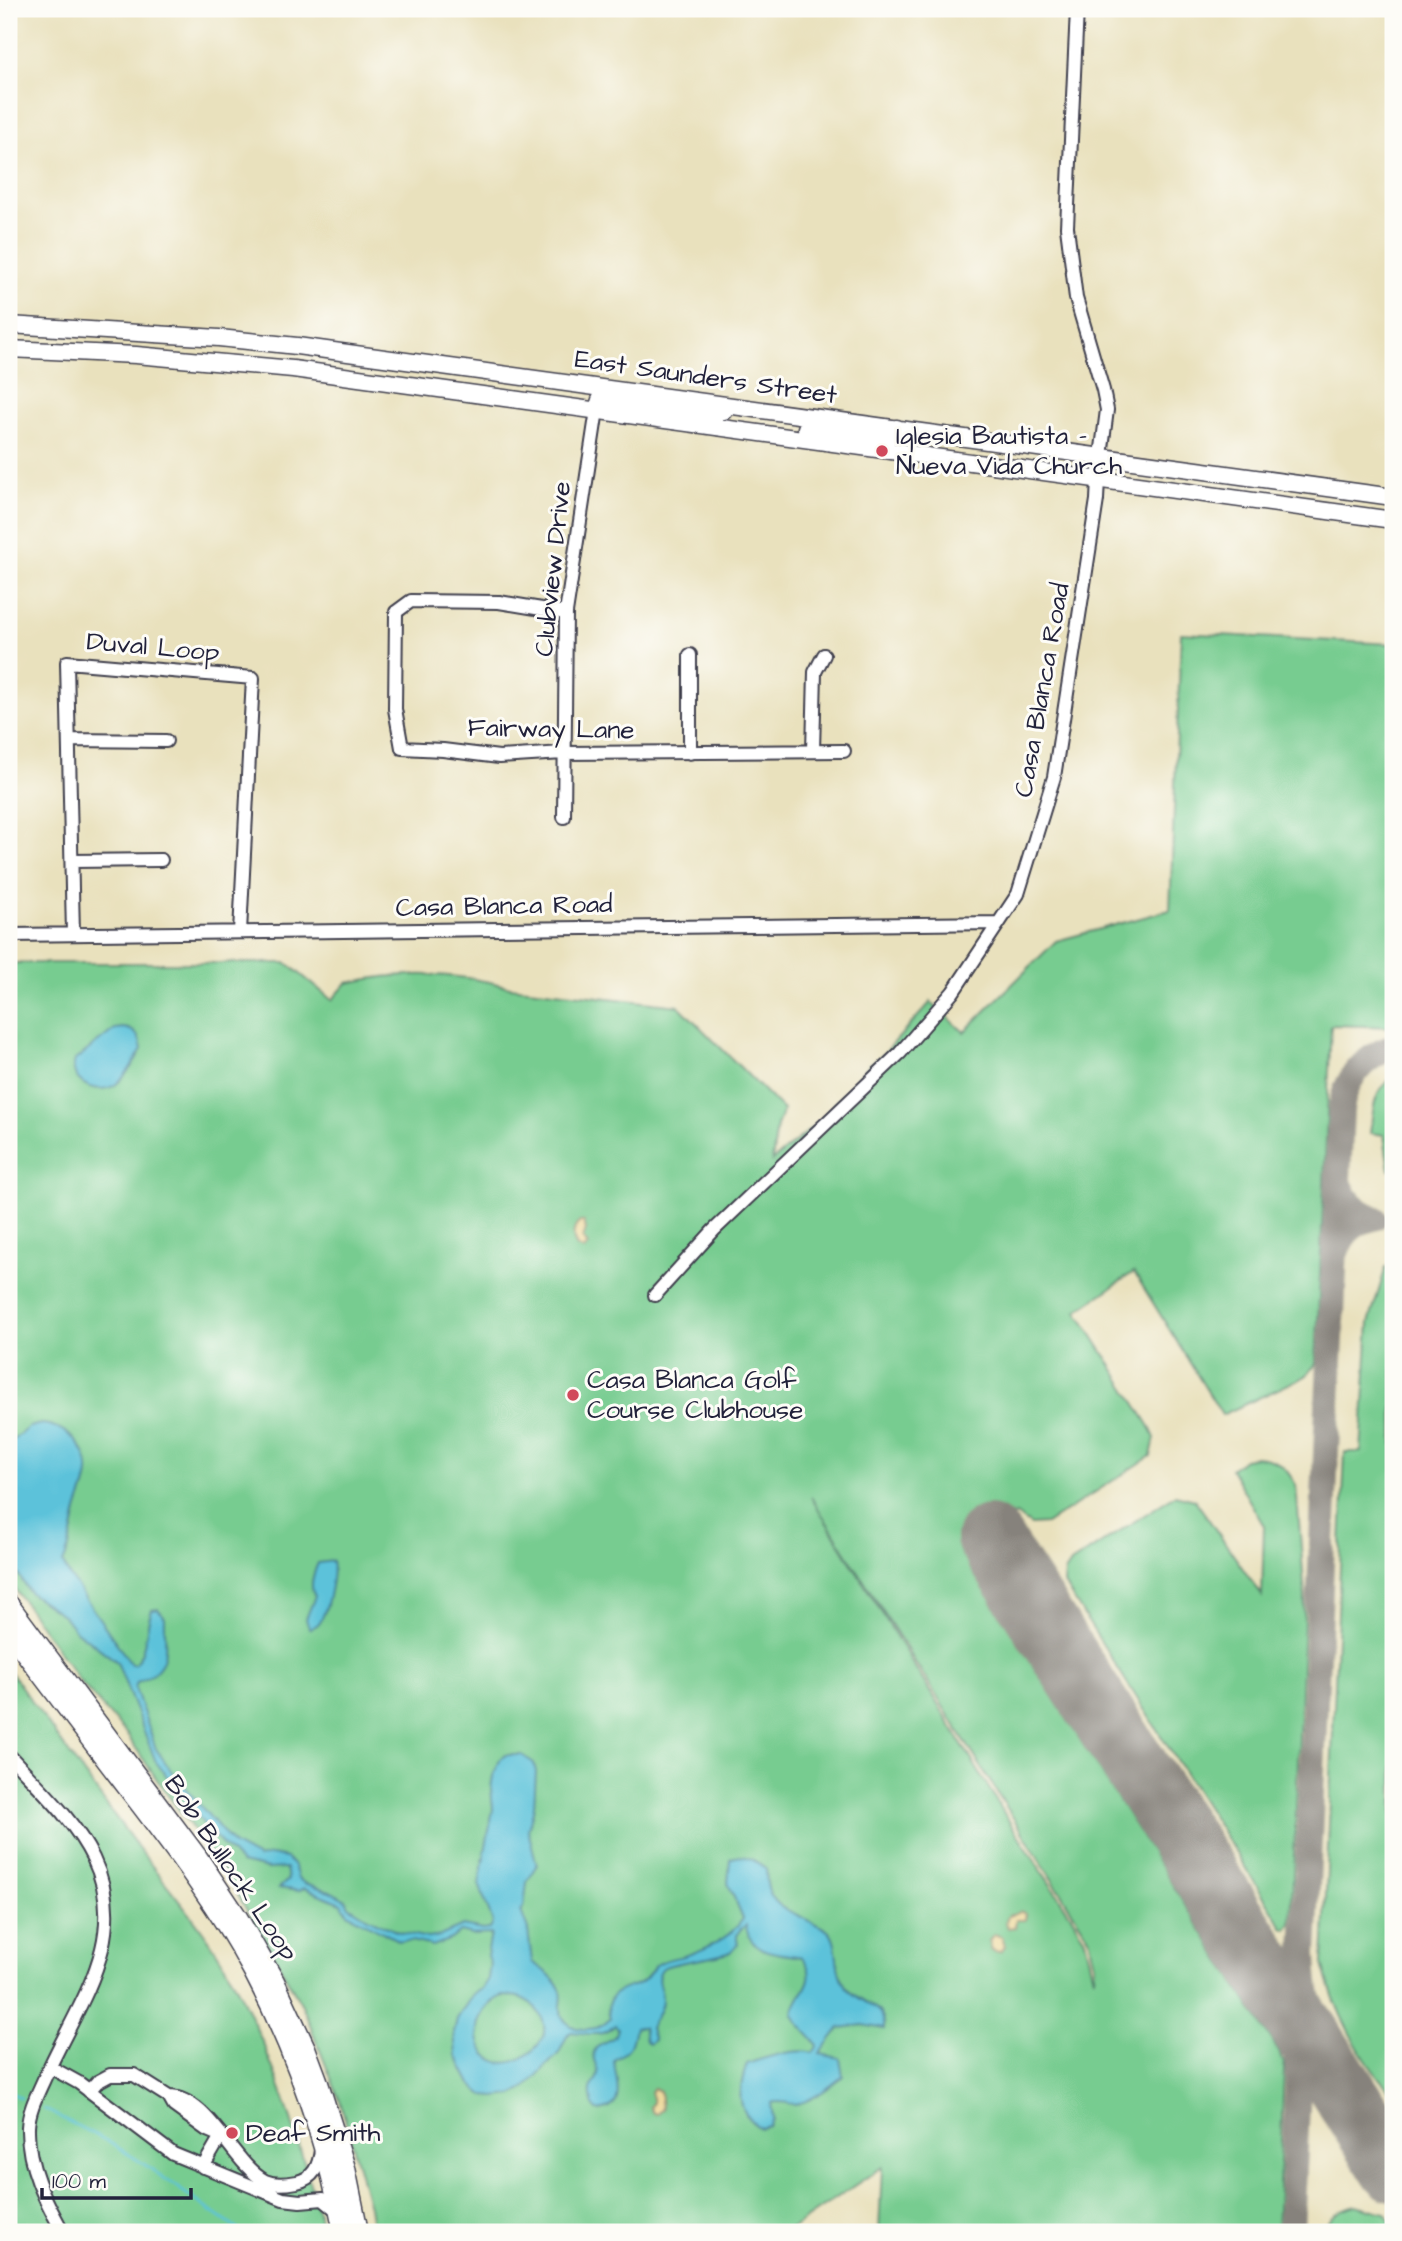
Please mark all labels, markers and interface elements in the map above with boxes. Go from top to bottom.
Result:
street label: East Saunders Street [573,341,840,413]
place label: Iglesia Bautista - Nueva Vida Church [896,418,1122,484]
marker: Iglesia Bautista - Nueva Vida Church [874,443,890,459]
street label: Clubview Drive [526,480,580,658]
street label: Casa Blanca Road [1005,580,1079,800]
street label: Duval Loop [85,623,221,671]
street label: Fairway Lane [467,710,635,750]
street label: Casa Blanca Road [395,886,613,926]
place label: Casa Blanca Golf Course Clubhouse [587,1362,803,1428]
marker: Casa Blanca Golf Course Clubhouse [565,1387,581,1403]
street label: Bob Bullock Loop [155,1768,307,1968]
place label: Deaf Smith [246,2115,380,2151]
marker: Deaf Smith [224,2125,240,2141]
scale bar [42,2157,191,2201]
text: 100 m [52,2167,107,2196]

